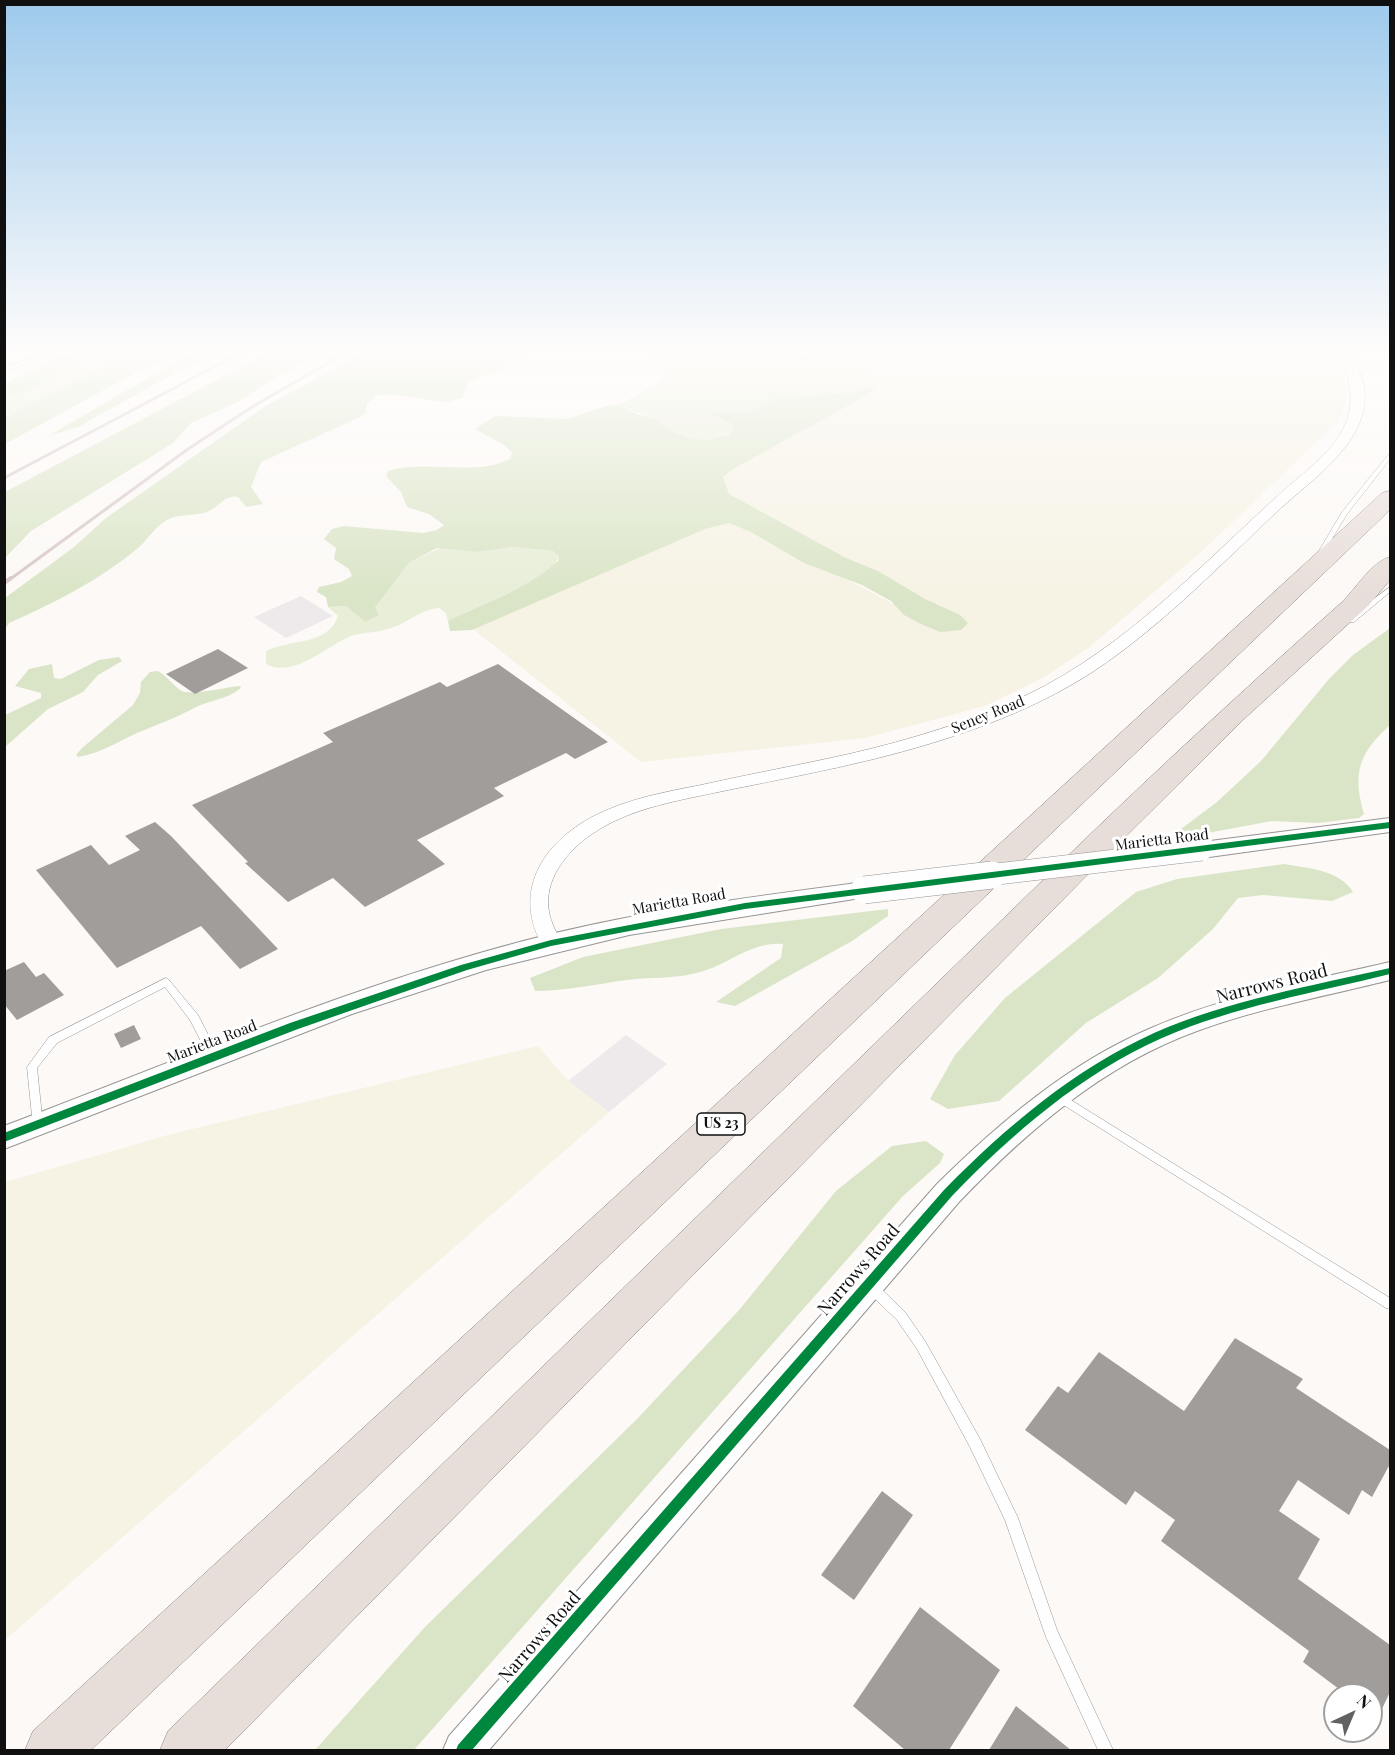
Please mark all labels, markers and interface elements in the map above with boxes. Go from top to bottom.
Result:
street label: Seney Road [949,692,1027,738]
street label: Marietta Road [1114,825,1210,855]
street label: Marietta Road [631,885,727,919]
street label: Narrows Road [1214,960,1330,1008]
street label: Marietta Road [165,1017,259,1067]
road number: US 23 [697,1113,745,1135]
street label: Narrows Road [813,1220,905,1320]
street label: Narrows Road [494,1587,586,1687]
north arrow [1323,1683,1383,1743]
text: N [1353,1690,1376,1713]

